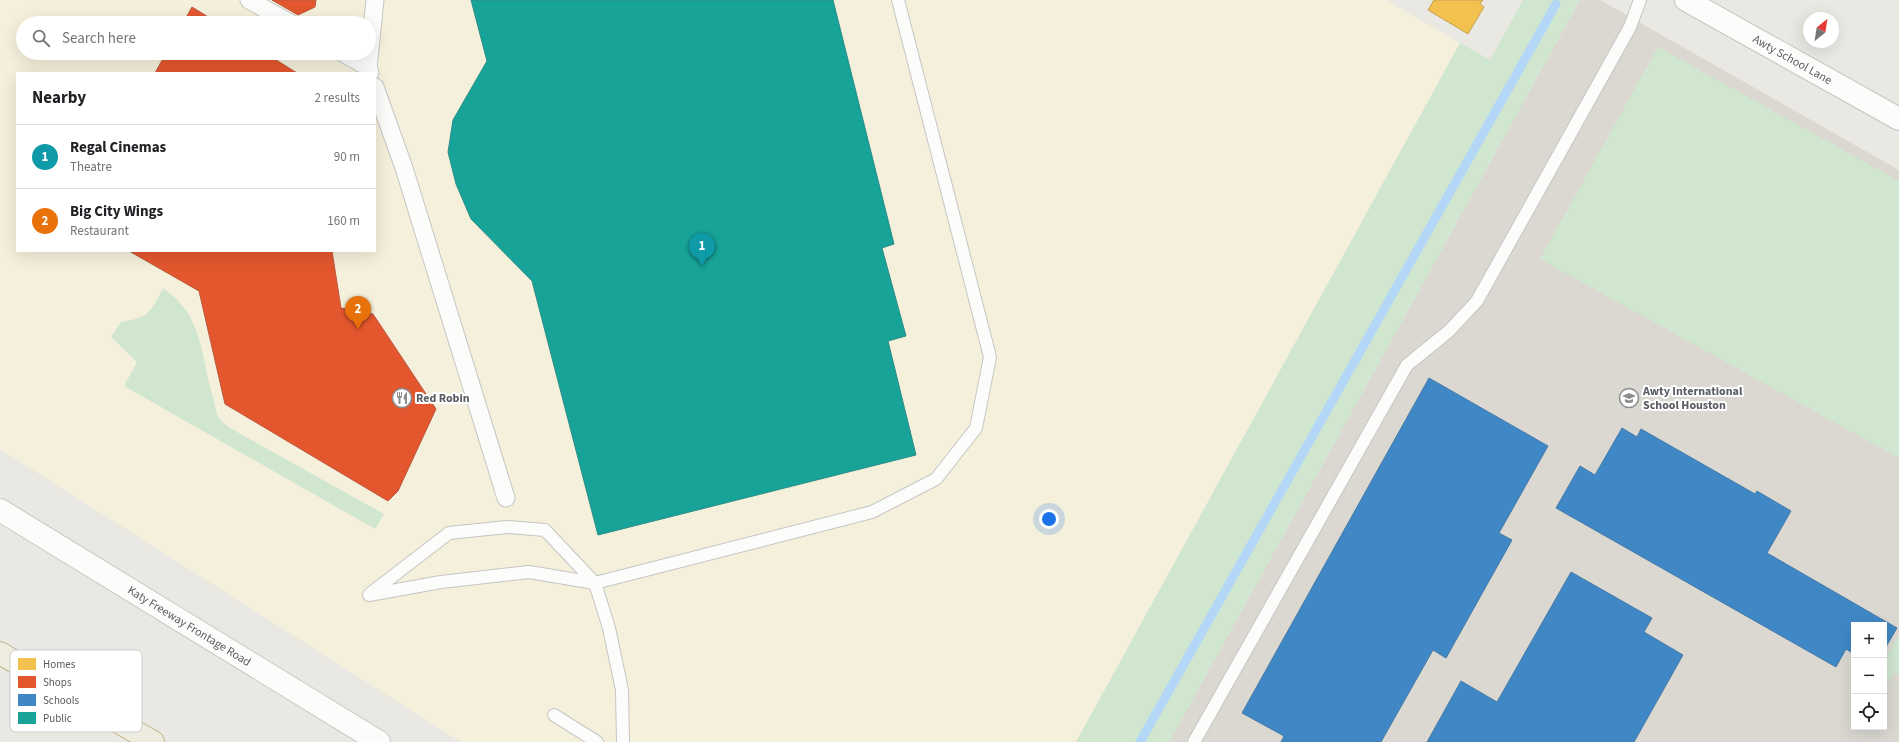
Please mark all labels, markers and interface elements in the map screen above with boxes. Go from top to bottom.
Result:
north arrow [1803,12,1839,48]
search box [16,16,376,60]
icon: search [30,27,52,49]
text: Search here [62,28,136,49]
street label: Awty School Lane [1750,30,1835,89]
text: Nearby [32,86,86,110]
text: 2 results [315,89,360,107]
text: Regal Cinemas [70,137,166,158]
text: 1 [42,148,48,166]
text: 90 m [334,148,360,166]
text: Theatre [70,158,112,176]
text: Big City Wings [70,201,163,222]
text: 2 [42,212,48,230]
text: 160 m [327,212,360,230]
text: Restaurant [70,222,129,240]
pin: 1 [689,233,715,266]
pin: 2 [345,296,371,329]
place label: Awty International School Houston [1642,383,1743,414]
restaurant icon: Red Robin [391,387,413,409]
school or university icon: Awty International School Houston [1618,387,1640,409]
place label: Red Robin [416,390,470,407]
your location [1039,509,1059,529]
street label: Katy Freeway Frontage Road [124,582,254,670]
map controls [1851,622,1887,730]
button: + [1851,622,1887,658]
legend [10,650,142,732]
text: Homes [43,657,76,672]
button: − [1851,658,1887,694]
text: Shops [43,675,72,690]
text: Schools [43,693,80,708]
button: locate [1851,694,1887,730]
text: Public [43,711,72,726]

